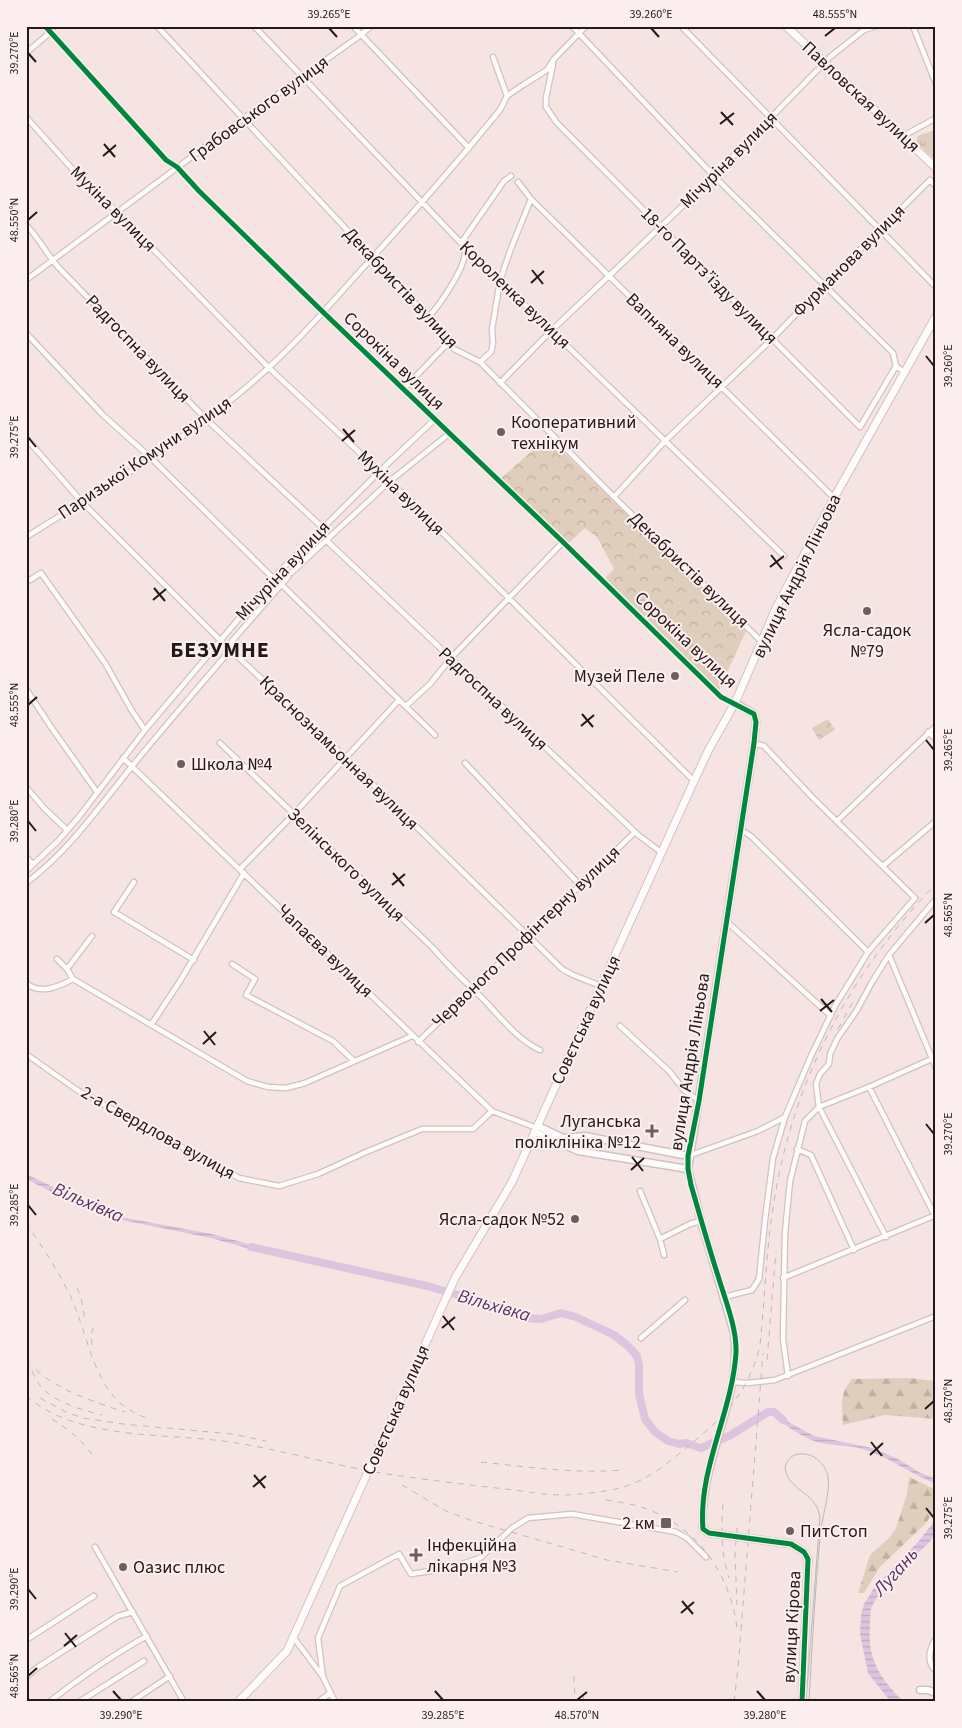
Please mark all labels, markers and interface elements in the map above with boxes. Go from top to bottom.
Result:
text: 39.265°E [307,6,351,23]
text: 39.260°E [629,6,673,23]
text: 48.555°N [813,6,857,23]
text: 39.270°E [6,31,23,75]
street label: Павловская вулиця [796,35,926,159]
street label: Грабовського вулиця [184,50,334,168]
street label: Мічуріна вулиця [675,106,783,214]
street label: Мухіна вулиця [64,160,162,258]
text: 48.550°N [6,198,23,242]
street label: Фурманова вулиця [787,199,911,323]
street label: 18-го Партз’їзду вулиця [635,202,783,350]
street label: Декабристів вулиця [338,222,464,354]
street label: Короленка вулиця [454,235,576,355]
street label: Вапняна вулиця [620,287,730,395]
street label: Радгоспна вулиця [80,289,196,409]
street label: Сорокіна вулиця [338,306,450,416]
text: 39.260°E [940,344,957,388]
street label: Паризької Комуни вулиця [53,390,237,526]
place label: Кооперативний технікум [511,410,636,456]
text: 39.275°E [6,415,23,459]
marker: Кооперативний технікум [495,426,507,438]
street label: Мухіна вулиця [352,445,450,541]
street label: вулиця Андрія Ліньова [746,490,848,662]
street label: Декабристів вулиця [623,506,755,634]
street label: Мічуріна вулиця [230,515,336,627]
street label: Сорокіна вулиця [629,586,743,694]
marker: Ясла-садок №79 [861,605,873,617]
place label: Ясла-садок №79 [823,618,911,664]
district label: БЕЗУМНЕ [170,634,270,666]
street label: Радгоспна вулиця [433,641,553,757]
place label: Музей Пеле [574,664,665,689]
street label: Краснознамьонная вулиця [254,670,424,836]
marker: Музей Пеле [669,670,681,682]
text: 48.555°N [6,683,23,727]
text: 39.265°E [940,728,957,772]
place label: Школа №4 [191,752,272,777]
marker: Школа №4 [175,758,187,770]
text: 39.280°E [6,799,23,843]
street label: Зелінського вулиця [282,802,410,928]
street label: Червоного Профінтерну вулиця [426,840,626,1034]
text: 48.565°N [940,893,957,937]
street label: Чапаєва вулиця [271,898,379,1004]
street label: Совєтська вулиця [545,951,627,1089]
street label: вулиця Андрія Ліньова [664,971,716,1153]
street label: 2-а Свердлова вулиця [76,1080,240,1186]
place label: Луганська поліклініка №12 [514,1109,641,1155]
text: 39.270°E [940,1112,957,1156]
marker: Луганська поліклініка №12 [645,1124,659,1138]
water label: Вільхівка [48,1176,128,1230]
text: 39.285°E [6,1183,23,1227]
place label: Ясла-садок №52 [439,1207,565,1232]
marker: Ясла-садок №52 [569,1213,581,1225]
water label: Вільхівка [454,1283,534,1329]
street label: Совєтська вулиця [356,1341,436,1479]
text: 48.570°N [940,1379,957,1423]
text: 39.275°E [940,1496,957,1540]
place label: 2 км [622,1511,655,1536]
marker: 2 км [659,1516,673,1530]
place label: ПитСтоп [800,1519,868,1544]
marker: ПитСтоп [784,1525,796,1537]
place label: Інфекційна лікарня №3 [427,1533,517,1579]
water label: Лугань [866,1542,925,1603]
marker: Інфекційна лікарня №3 [409,1548,423,1562]
place label: Оазис плюс [133,1555,225,1580]
marker: Оазис плюс [117,1561,129,1573]
text: 39.290°E [6,1567,23,1611]
street label: вулиця Кірова [777,1570,807,1684]
text: 48.565°N [6,1654,23,1698]
text: 39.290°E [99,1707,143,1724]
text: 39.285°E [421,1707,465,1724]
text: 48.570°N [555,1707,599,1724]
text: 39.280°E [743,1707,787,1724]

